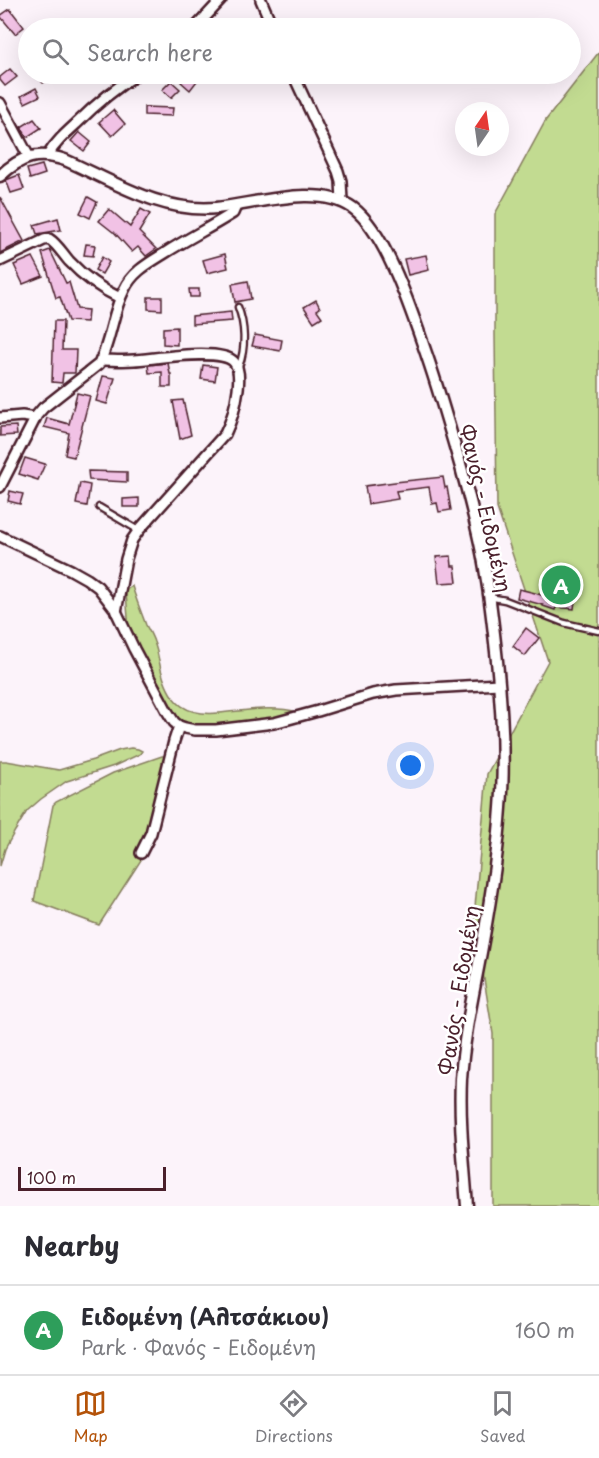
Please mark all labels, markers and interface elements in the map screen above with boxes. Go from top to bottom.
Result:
search box [18,18,581,84]
icon: search [39,35,72,68]
text: Search here [87,35,213,68]
north arrow [455,102,509,156]
street label: Φανός - Ειδομένη [452,421,520,595]
pin: A [542,562,580,608]
your location [396,751,425,780]
street label: Φανός - Ειδομένη [430,903,486,1077]
scale bar [18,1164,166,1192]
text: 100 m [27,1165,76,1189]
text: Nearby [24,1226,119,1265]
text: Ειδομένη (Αλτσάκιου) [81,1299,329,1332]
text: A [36,1315,51,1345]
text: 160 m [515,1315,575,1345]
text: Park · Φανός - Ειδομένη [81,1332,316,1362]
tab: Map [74,1387,108,1447]
tab: Directions [255,1387,333,1447]
tab: Saved [480,1387,525,1447]

